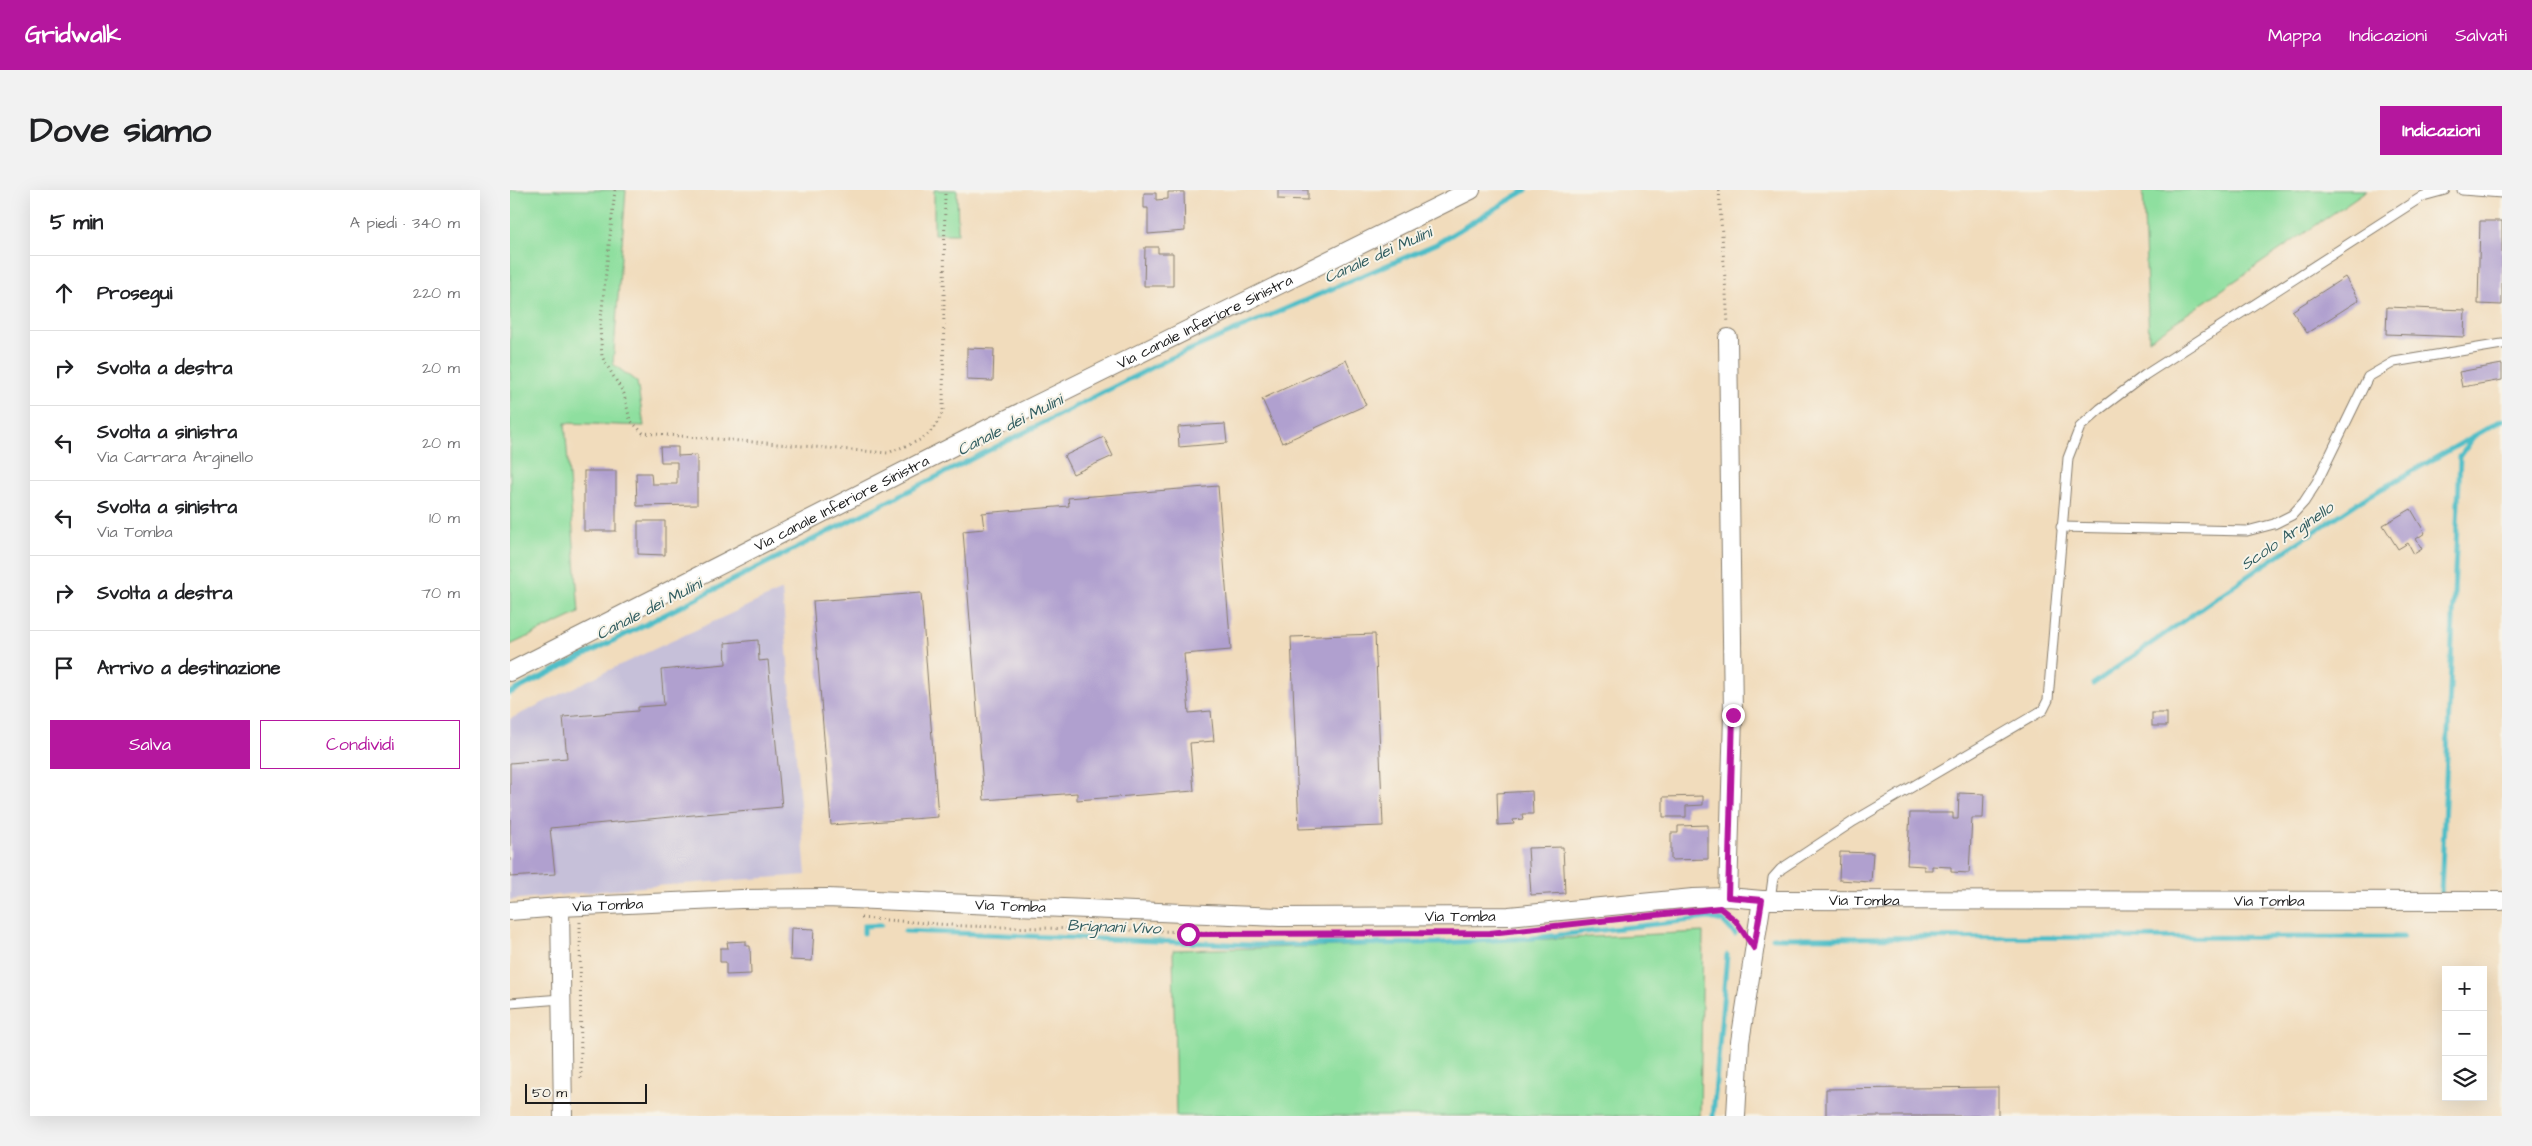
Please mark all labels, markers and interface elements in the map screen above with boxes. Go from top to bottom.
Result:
text: Gridwalk [25,18,121,52]
text: Mappa [2268,23,2321,48]
text: Indicazioni [2349,23,2427,48]
text: Salvati [2455,23,2507,48]
text: Dove siamo [30,106,211,155]
button: Indicazioni [2380,106,2502,155]
text: 5 min [50,208,103,237]
text: A piedi · 340 m [350,212,460,234]
water label: Canale dei Mulini [1321,220,1438,289]
street label: Via canale Inferiore Sinistra [1113,269,1296,374]
icon: ahead [50,279,78,307]
text: Prosegui [97,280,172,307]
text: 220 m [413,282,460,304]
icon: right [50,354,78,382]
text: Svolta a destra [97,355,232,382]
text: 20 m [422,357,460,379]
water label: Canale dei Mulini [954,388,1069,461]
text: Svolta a sinistra [97,419,237,446]
icon: left [50,429,78,457]
text: 20 m [422,432,460,454]
text: Via Carrara Arginello [97,446,253,468]
street label: Via canale Inferiore Sinistra [750,450,933,556]
text: Svolta a sinistra [97,494,237,521]
water label: Scolo Arginello [2236,496,2339,576]
icon: left [50,504,78,532]
text: 10 m [429,507,460,529]
text: Via Tomba [97,521,173,543]
water label: Canale dei Mulini [593,572,708,645]
icon: right [50,579,78,607]
text: Svolta a destra [97,580,232,607]
text: 70 m [421,582,460,604]
icon: arrive [50,654,78,682]
text: Arrivo a destinazione [97,655,280,682]
route end [1722,704,1745,727]
button: Salva [50,720,250,769]
button: Condividi [260,720,460,769]
street label: Via Tomba [1829,890,1900,911]
street label: Via Tomba [2234,890,2305,911]
street label: Via Tomba [572,893,644,917]
street label: Via Tomba [975,894,1047,918]
street label: Via Tomba [1425,906,1496,927]
water label: Brignani Vivo [1067,914,1162,941]
route start [1177,923,1200,946]
map controls [2442,966,2487,1101]
button: + [2442,966,2487,1011]
button: − [2442,1011,2487,1056]
button: layers [2442,1056,2487,1101]
scale bar [525,1081,648,1104]
text: 50 m [532,1083,567,1103]

